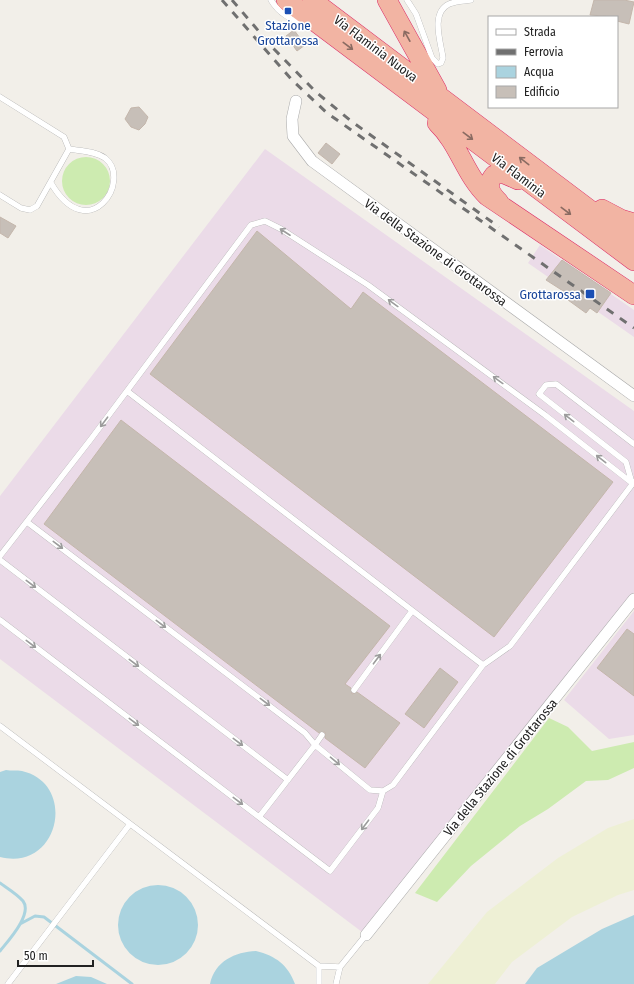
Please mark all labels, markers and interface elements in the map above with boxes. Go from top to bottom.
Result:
marker: Stazione Grottarossa [283,6,293,16]
street label: Via Flaminia Nuova [331,12,421,85]
legend [488,16,618,108]
place label: Stazione Grottarossa [257,18,319,48]
text: Strada [524,25,556,39]
one-way arrow [403,31,411,43]
one-way arrow [343,42,354,51]
text: Ferrovia [524,45,563,59]
text: Acqua [524,65,554,79]
text: Edificio [524,85,560,99]
one-way arrow [463,132,474,141]
street label: Via Flaminia [488,150,549,201]
one-way arrow [519,156,530,165]
street label: Via della Stazione di Grottarossa [362,196,510,309]
one-way arrow [561,207,572,215]
one-way arrow [279,227,291,235]
place label: Grottarossa [519,287,581,302]
marker: Grottarossa [584,288,596,300]
one-way arrow [388,299,399,307]
one-way arrow [493,376,504,385]
one-way arrow [563,413,574,422]
one-way arrow [99,417,108,428]
one-way arrow [596,455,607,464]
one-way arrow [52,541,63,549]
one-way arrow [25,580,36,588]
one-way arrow [156,620,167,628]
one-way arrow [25,639,36,648]
one-way arrow [373,653,381,664]
one-way arrow [129,658,140,667]
street label: Via della Stazione di Grottarossa [440,696,560,839]
one-way arrow [259,698,270,707]
one-way arrow [129,718,140,727]
one-way arrow [232,737,243,746]
one-way arrow [330,757,340,766]
one-way arrow [232,797,243,806]
one-way arrow [361,820,369,831]
scale bar [18,942,93,968]
text: 50 m [24,949,48,963]

